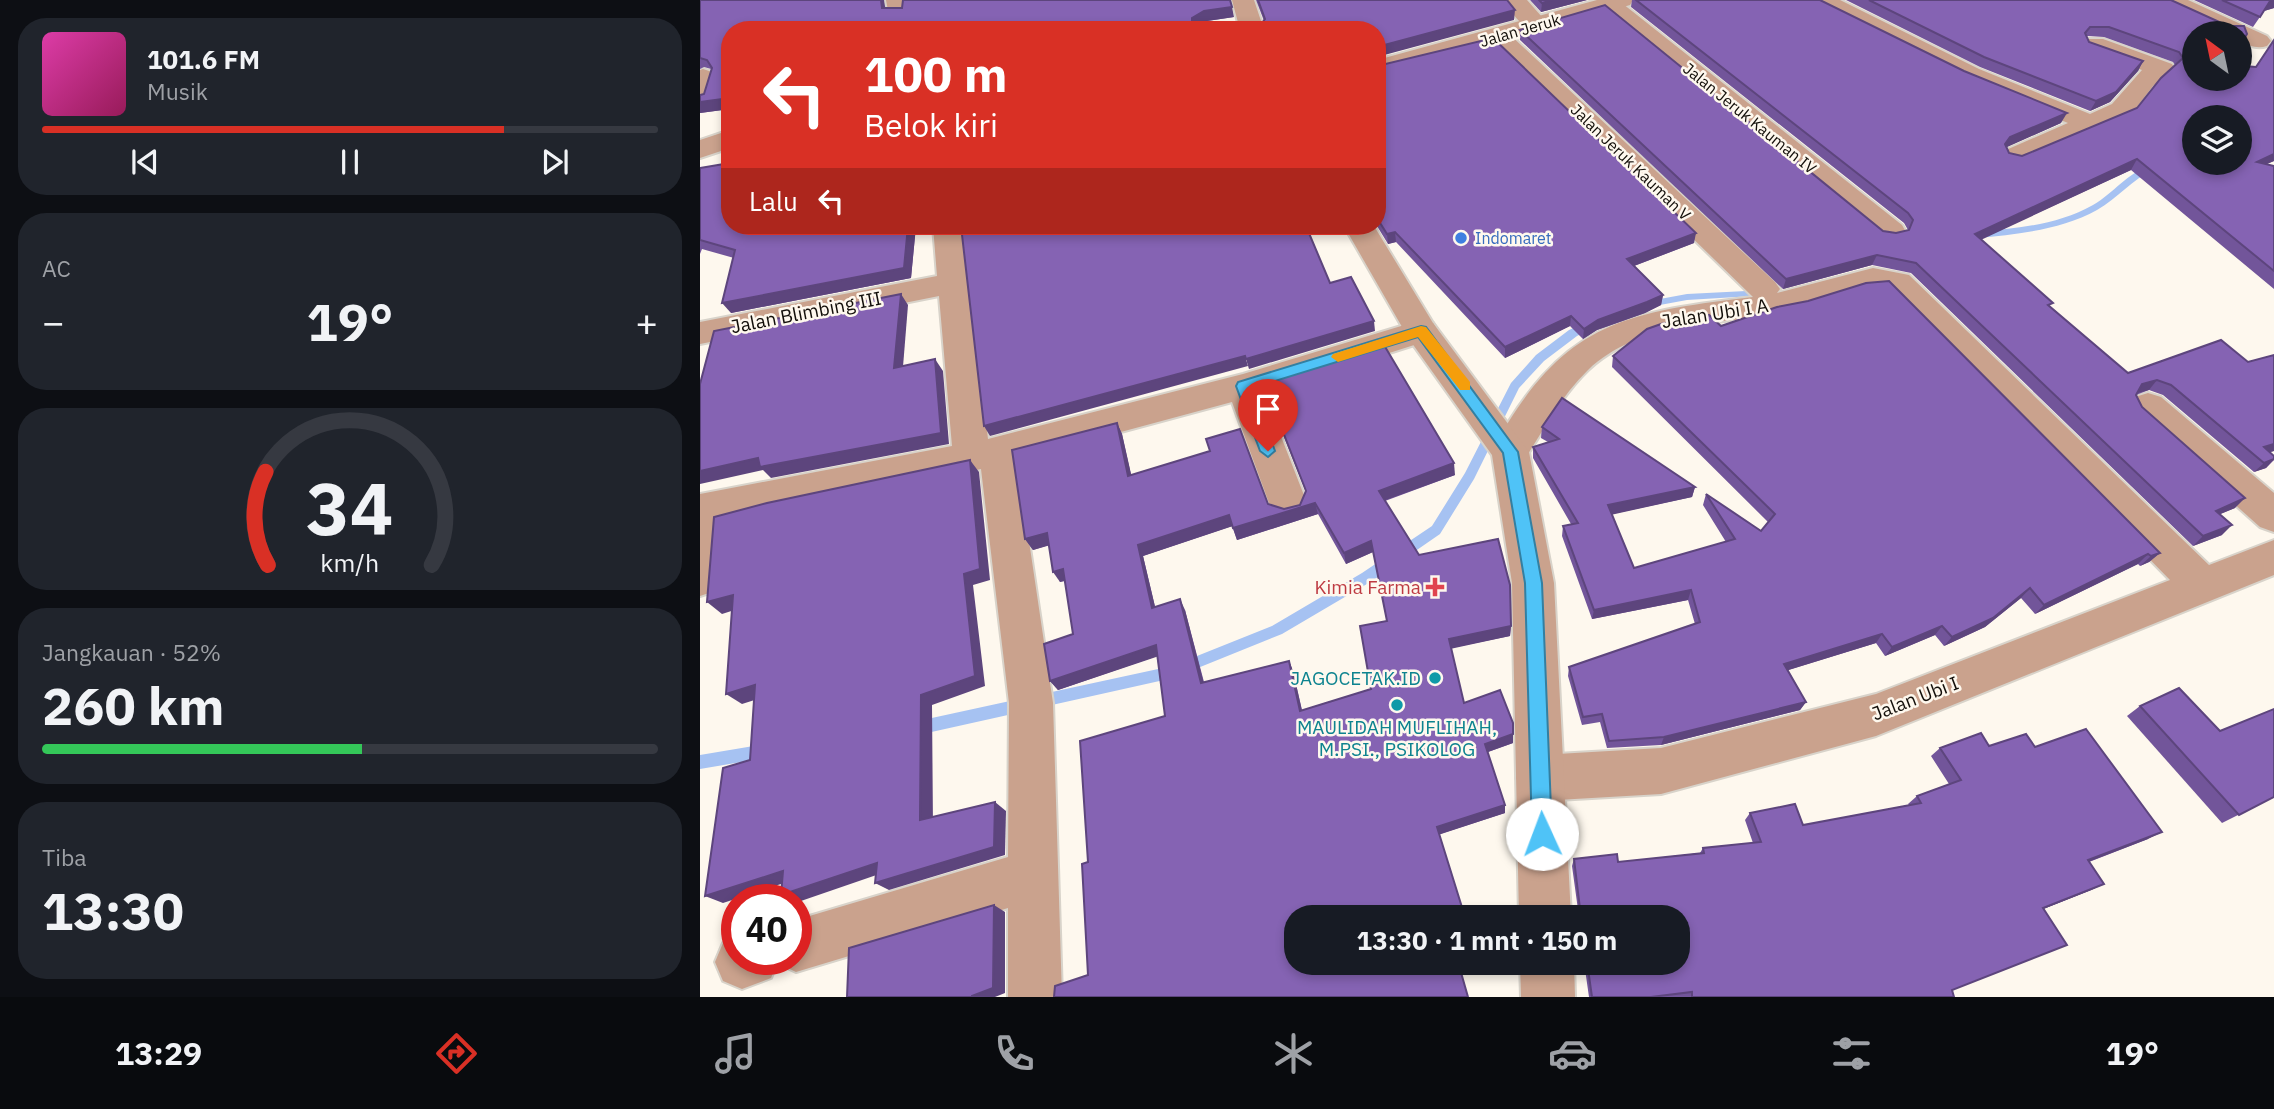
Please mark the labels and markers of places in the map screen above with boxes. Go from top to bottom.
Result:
place label: Indomaret [1475,228,1551,248]
marker: Indomaret [1453,230,1469,246]
pin [1238,379,1298,451]
place label: Kimia Farma [1315,575,1421,599]
marker: Kimia Farma [1427,579,1443,595]
place label: JAGOCETAK.ID [1290,666,1421,690]
marker: JAGOCETAK.ID [1427,670,1443,686]
marker: MAULIDAH MUFLIHAH, M.PSI., PSIKOLOG [1389,697,1405,713]
place label: MAULIDAH MUFLIHAH, M.PSI., PSIKOLOG [1297,715,1497,761]

